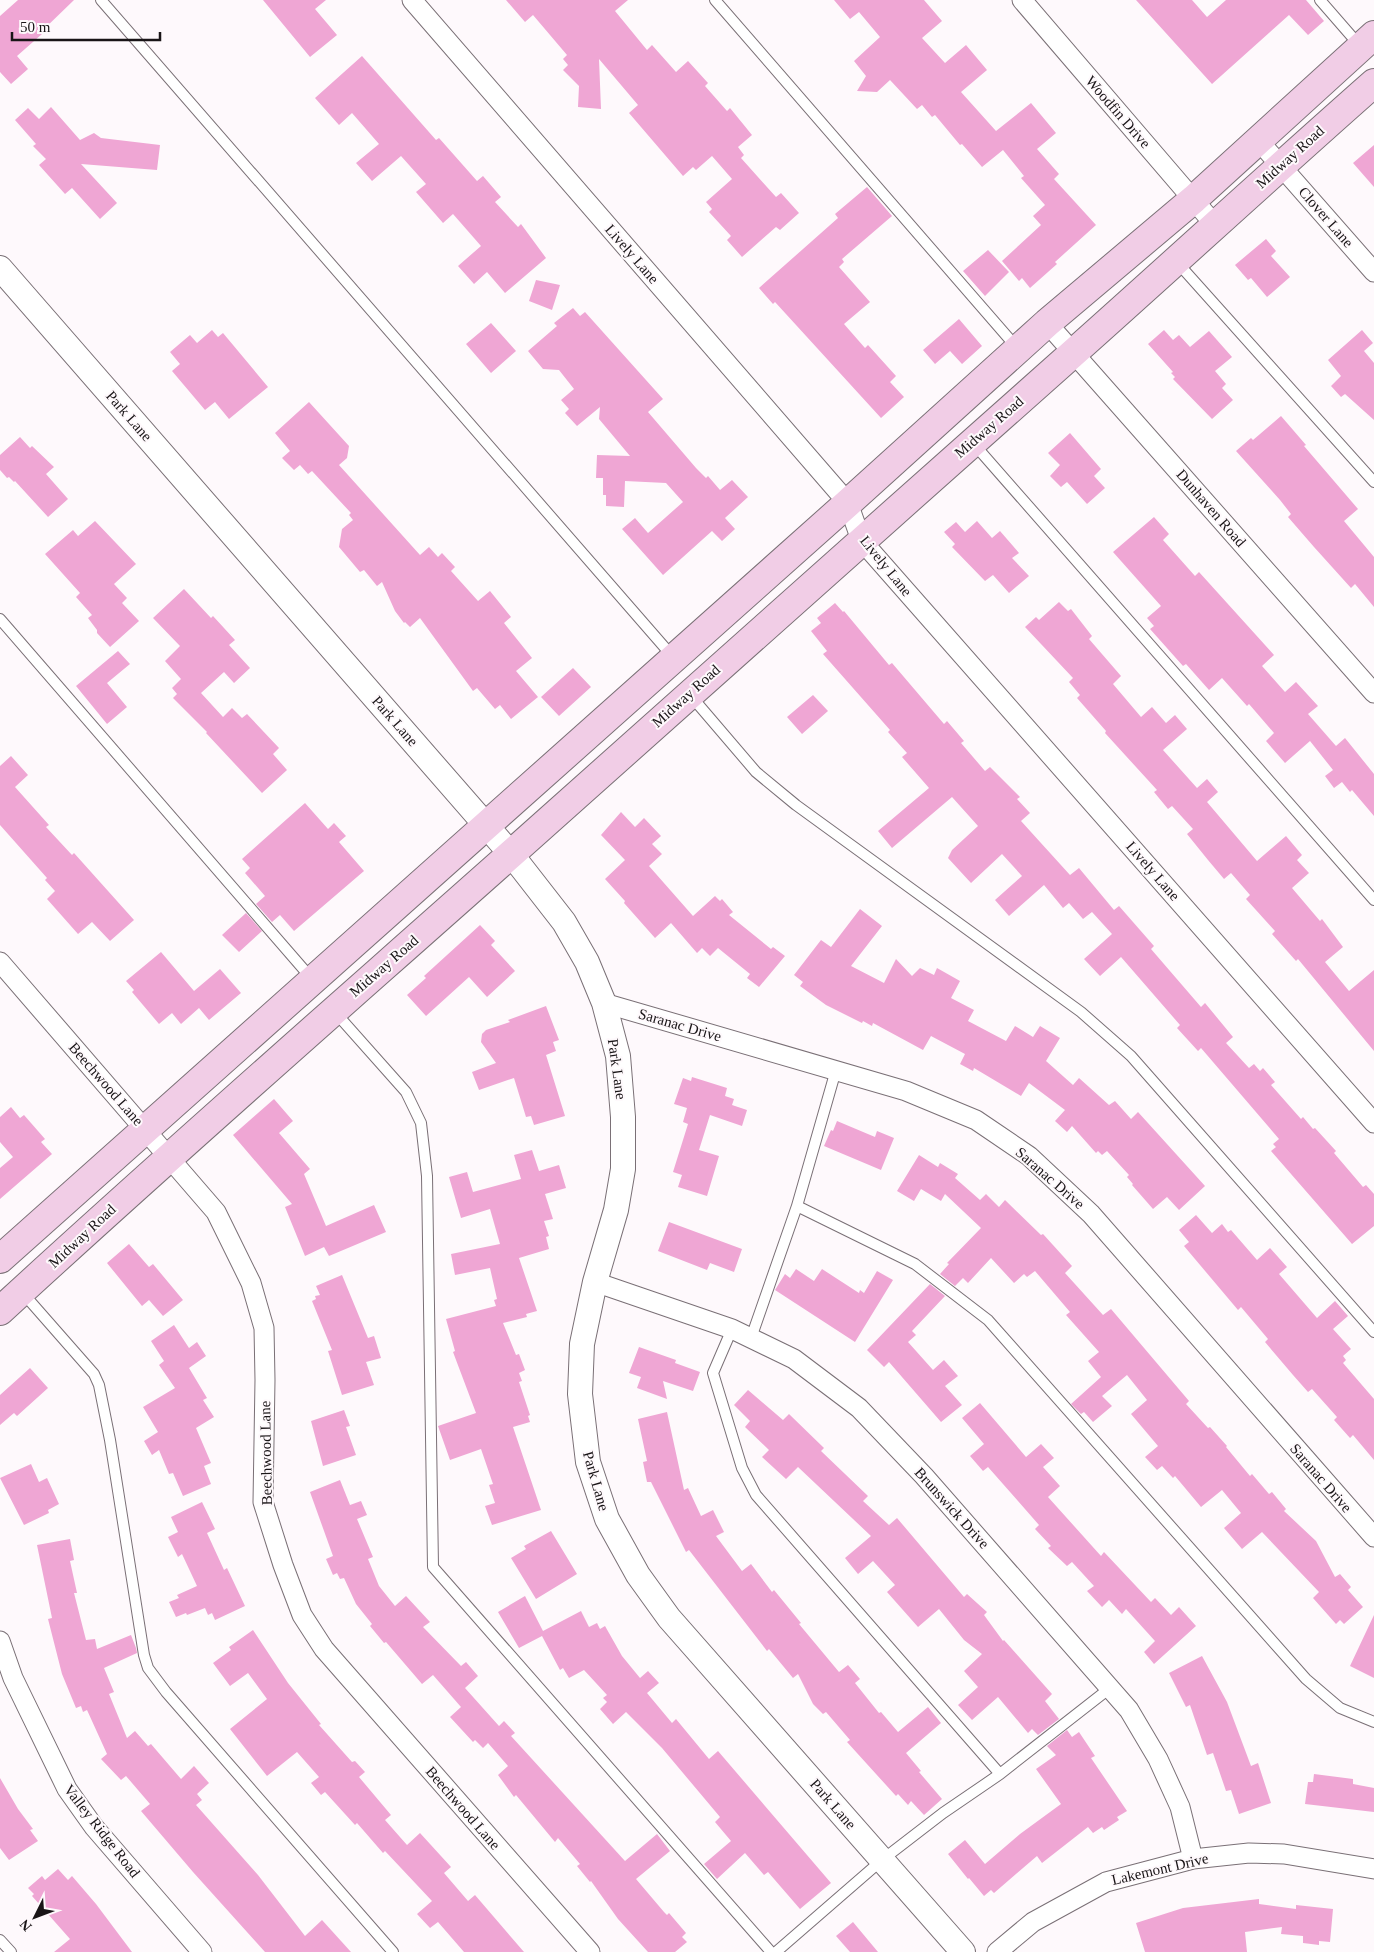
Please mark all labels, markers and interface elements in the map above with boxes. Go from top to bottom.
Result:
scale bar [12,10,160,42]
text: 50 m [20,19,51,35]
street label: Woodfin Drive [1082,73,1154,151]
street label: Midway Road [1253,122,1327,192]
street label: Clover Lane [1296,184,1357,251]
street label: Lively Lane [602,221,662,287]
street label: Park Lane [103,388,155,445]
street label: Midway Road [952,393,1027,461]
street label: Dunhaven Road [1173,466,1249,550]
street label: Lively Lane [857,533,915,600]
street label: Midway Road [649,661,723,731]
street label: Park Lane [369,693,421,750]
street label: Lively Lane [1123,838,1183,904]
street label: Midway Road [347,932,422,1000]
street label: Saranac Drive [637,1006,724,1045]
street label: Park Lane [605,1038,629,1101]
street label: Beechwood Lane [66,1039,147,1129]
street label: Saranac Drive [1013,1144,1088,1212]
street label: Midway Road [45,1201,119,1271]
street label: Beechwood Lane [257,1400,275,1505]
street label: Saranac Drive [1287,1441,1355,1516]
street label: Park Lane [580,1449,612,1513]
street label: Brunswick Drive [912,1464,993,1552]
street label: Beechwood Lane [423,1763,504,1853]
street label: Park Lane [807,1776,859,1833]
street label: Valley Ridge Road [61,1781,143,1881]
street label: Lakemont Drive [1110,1850,1210,1888]
north arrow [10,1892,60,1942]
text: N [17,1917,35,1934]

